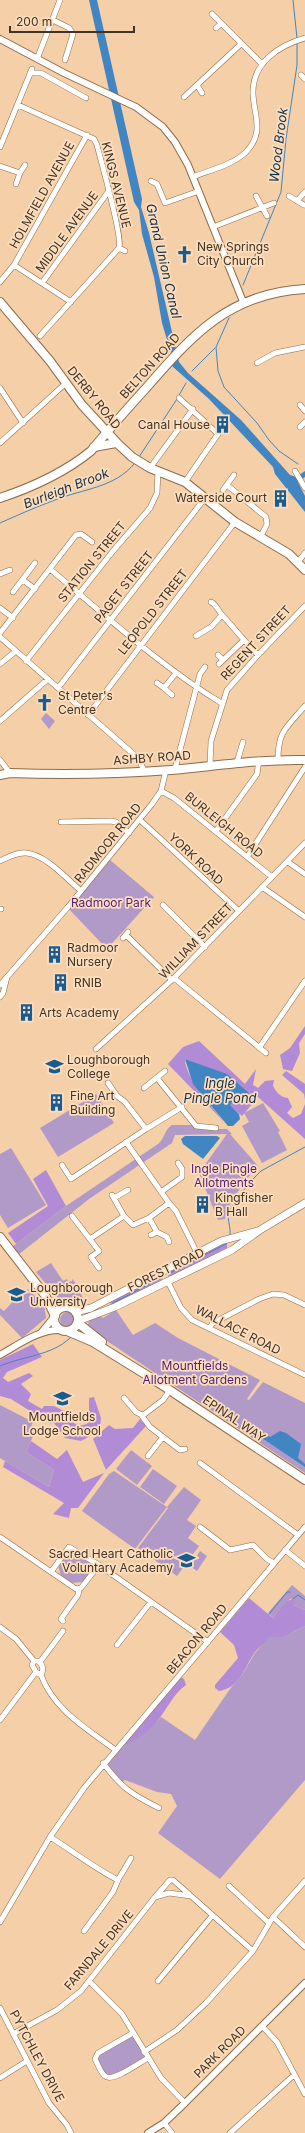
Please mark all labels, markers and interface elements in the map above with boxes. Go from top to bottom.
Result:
scale bar [10,8,134,34]
text: 200 m [16,14,52,29]
water label: Wood Brook [265,106,291,183]
street label: HOLMFIELD AVENUE [6,139,77,251]
street label: KINGS AVENUE [99,140,134,230]
street label: MIDDLE AVENUE [32,188,101,275]
water label: Grand Union Canal [143,202,185,321]
place label: New Springs City Church [197,239,269,268]
church icon: New Springs City Church [174,244,194,264]
street label: BELTON ROAD [116,330,183,402]
street label: DERBY ROAD [65,363,124,432]
building icon: Canal House [213,415,233,435]
place label: Canal House [138,417,210,432]
water label: Burleigh Brook [21,464,112,512]
building icon: Waterside Court [270,488,290,508]
place label: Waterside Court [175,490,267,505]
street label: STATION STREET [54,518,129,605]
street label: PAGET STREET [91,547,157,626]
street label: LEOPOLD STREET [115,566,191,657]
street label: REGENT STREET [217,602,294,683]
place label: St Peter's Centre [58,688,113,717]
church icon: St Peter's Centre [35,693,55,713]
street label: ASHBY ROAD [113,747,191,768]
street label: BURLEIGH ROAD [182,788,266,861]
street label: RADMOOR ROAD [71,800,144,886]
street label: YORK ROAD [166,829,227,888]
park label: Radmoor Park [71,895,152,910]
street label: WILLIAM STREET [156,899,236,982]
place label: Radmoor Nursery [67,940,119,969]
building icon: Radmoor Nursery [44,945,64,965]
building icon: RNIB [51,973,71,993]
place label: RNIB [74,975,102,990]
building icon: Arts Academy [16,1003,36,1023]
place label: Arts Academy [39,1005,119,1020]
place label: Loughborough College [67,1052,150,1081]
school or university icon: Loughborough College [44,1057,64,1077]
water label: Ingle Pingle Pond [183,1075,257,1106]
place label: Fine Art Building [70,1088,115,1117]
building icon: Fine Art Building [47,1093,67,1113]
park label: Ingle Pingle Allotments [191,1161,257,1190]
place label: Kingfisher B Hall [215,1190,273,1219]
building icon: Kingfisher B Hall [192,1195,212,1215]
street label: FOREST ROAD [125,1245,207,1295]
place label: Loughborough University [30,1280,113,1309]
school or university icon: Loughborough University [7,1285,27,1305]
street label: WALLACE ROAD [193,1302,283,1357]
park label: Mountfields Allotment Gardens [143,1358,247,1387]
school or university icon: Mountfields Lodge School [52,1388,72,1408]
street label: EPINAL WAY [200,1392,268,1445]
place label: Mountfields Lodge School [23,1409,101,1438]
place label: Sacred Heart Catholic Voluntary Academy [49,1546,173,1575]
school or university icon: Sacred Heart Catholic Voluntary Academy [176,1551,196,1571]
street label: BEACON ROAD [163,1601,230,1677]
street label: FARNDALE DRIVE [61,1907,137,1993]
street label: PYTCHLEY DRIVE [7,2007,68,2104]
street label: PARK ROAD [190,2022,249,2081]

